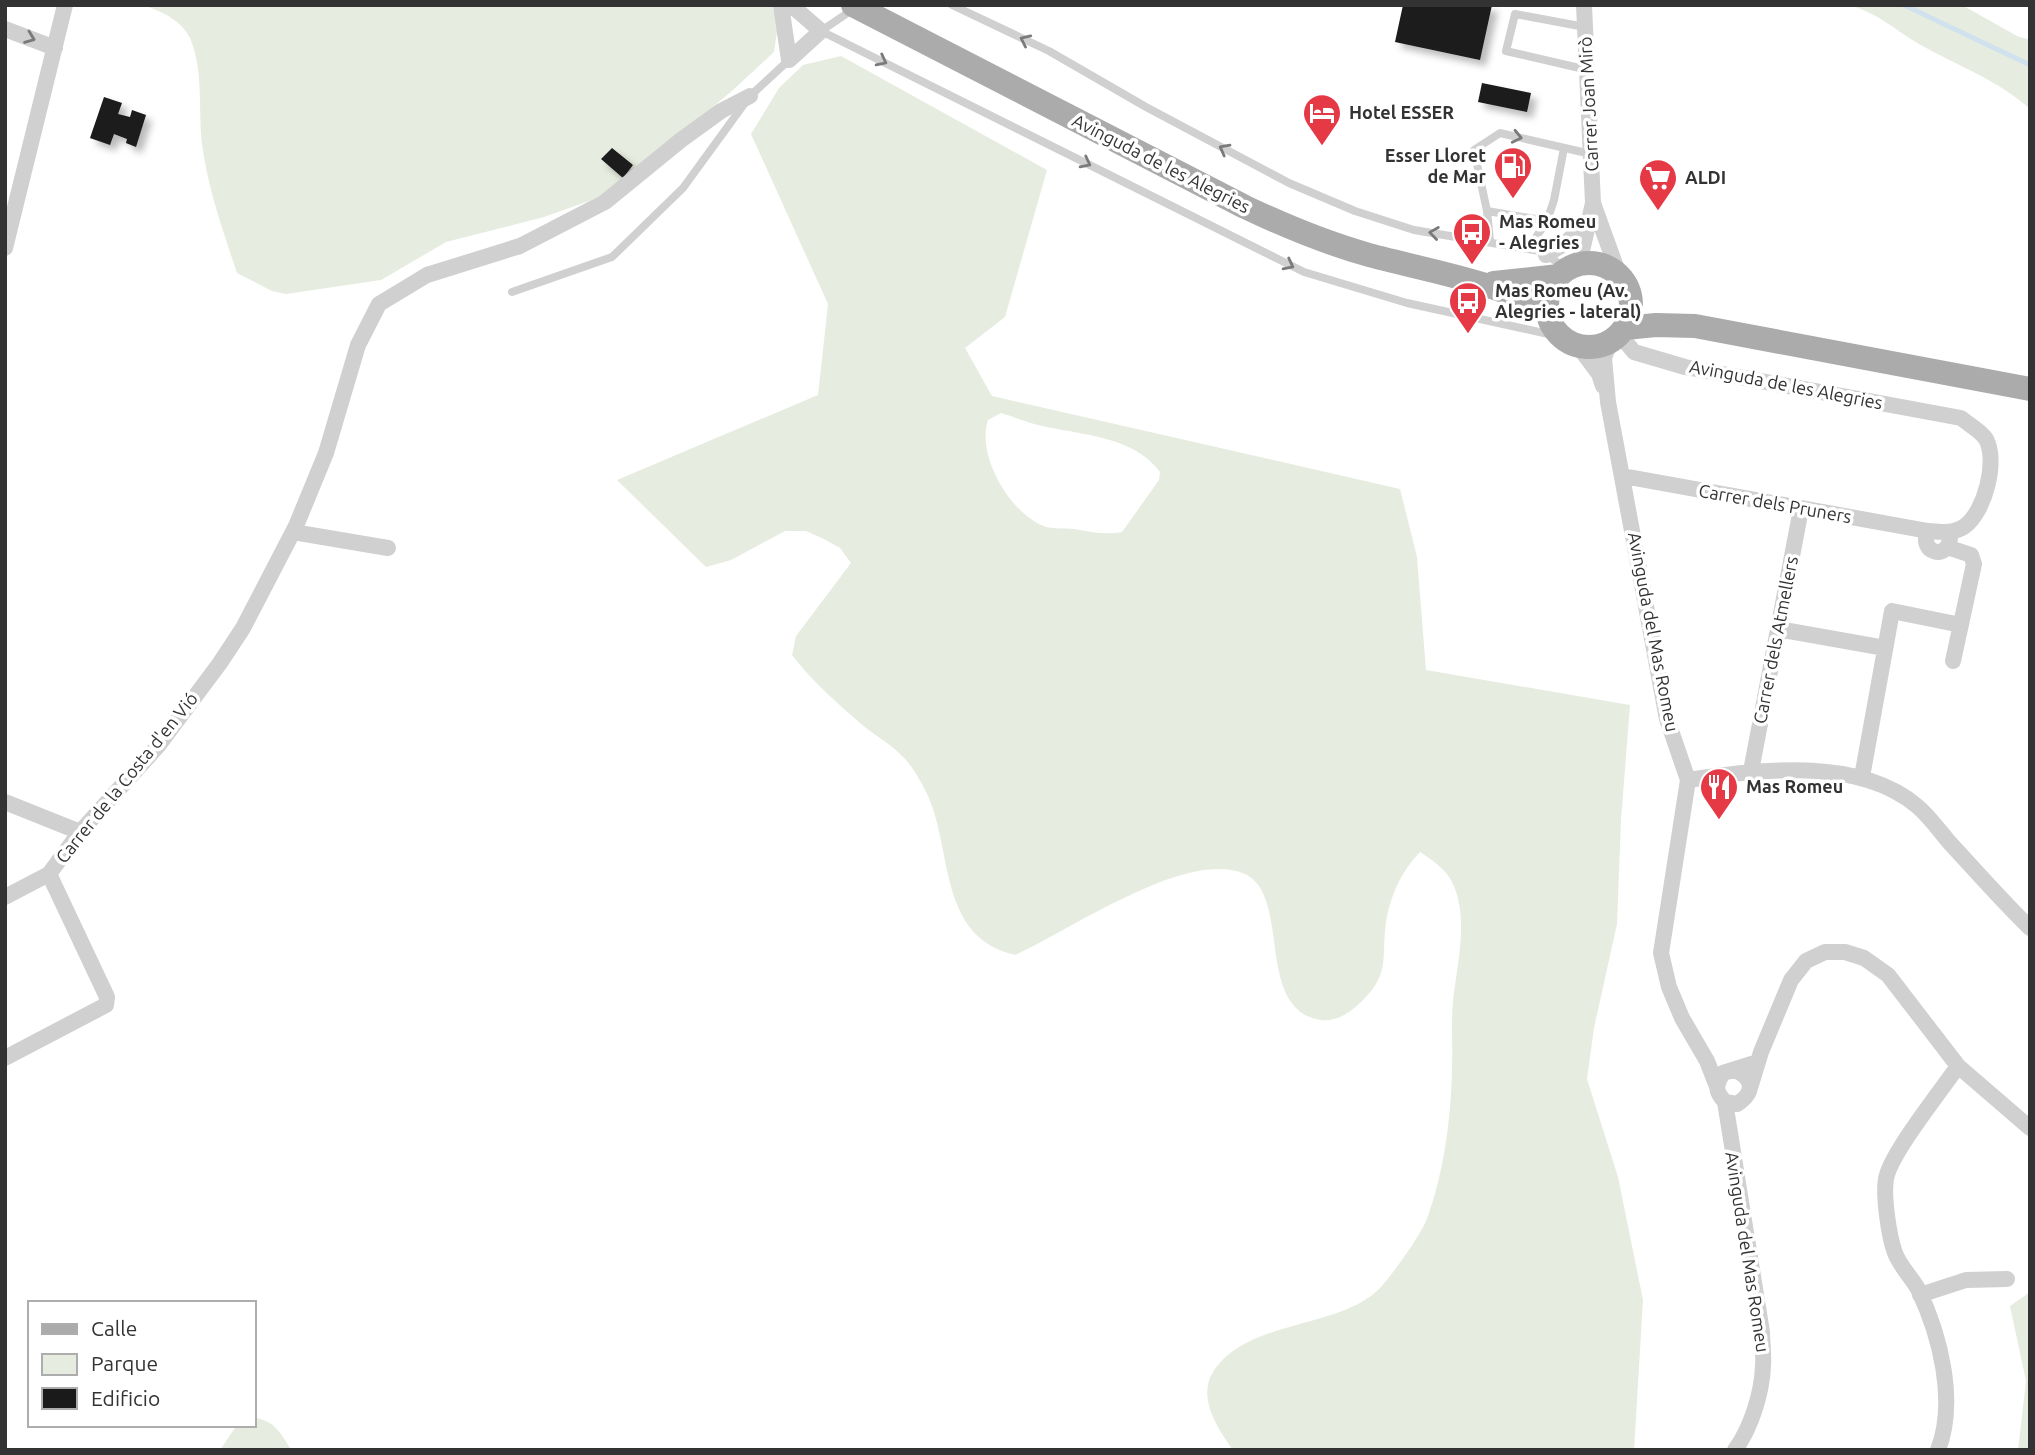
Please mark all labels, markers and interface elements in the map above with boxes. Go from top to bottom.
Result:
one-way arrow [23,30,35,44]
one-way arrow [1020,34,1032,48]
street label: Carrer Joan Mirò [1574,36,1602,172]
one-way arrow [875,53,887,67]
hotel icon: Hotel ESSER [1301,92,1343,147]
place label: Hotel ESSER [1349,102,1454,122]
street label: Avinguda de les Alegries [1069,110,1254,217]
one-way arrow [1511,128,1523,143]
one-way arrow [1219,144,1231,158]
place label: Esser Lloret de Mar [1385,145,1487,186]
fuel station icon: Esser Lloret de Mar [1492,145,1534,200]
one-way arrow [1078,155,1091,169]
supermarket icon: ALDI [1637,157,1679,212]
place label: ALDI [1685,167,1726,187]
bus stop icon: Mas Romeu - Alegries [1451,211,1493,266]
place label: Mas Romeu - Alegries [1499,211,1596,252]
one-way arrow [1429,226,1440,241]
one-way arrow [1282,257,1294,271]
bus stop icon: Mas Romeu (Av. Alegries - lateral) [1447,280,1489,335]
place label: Mas Romeu (Av. Alegries - lateral) [1495,280,1641,322]
street label: Avinguda de les Alegries [1688,355,1885,413]
street label: Carrer dels Pruners [1697,480,1853,526]
street label: Avinguda del Mas Romeu [1625,530,1683,733]
street label: Carrer dels Atmellers [1749,554,1801,725]
street label: Carrer de la Costa d'en Vió [51,688,201,867]
restaurant icon: Mas Romeu [1698,766,1740,821]
place label: Mas Romeu [1746,776,1843,796]
street label: Avinguda del Mas Romeu [1722,1150,1774,1354]
legend [28,1301,256,1427]
text: Calle [91,1316,137,1340]
text: Parque [91,1351,158,1375]
text: Edificio [91,1386,160,1410]

